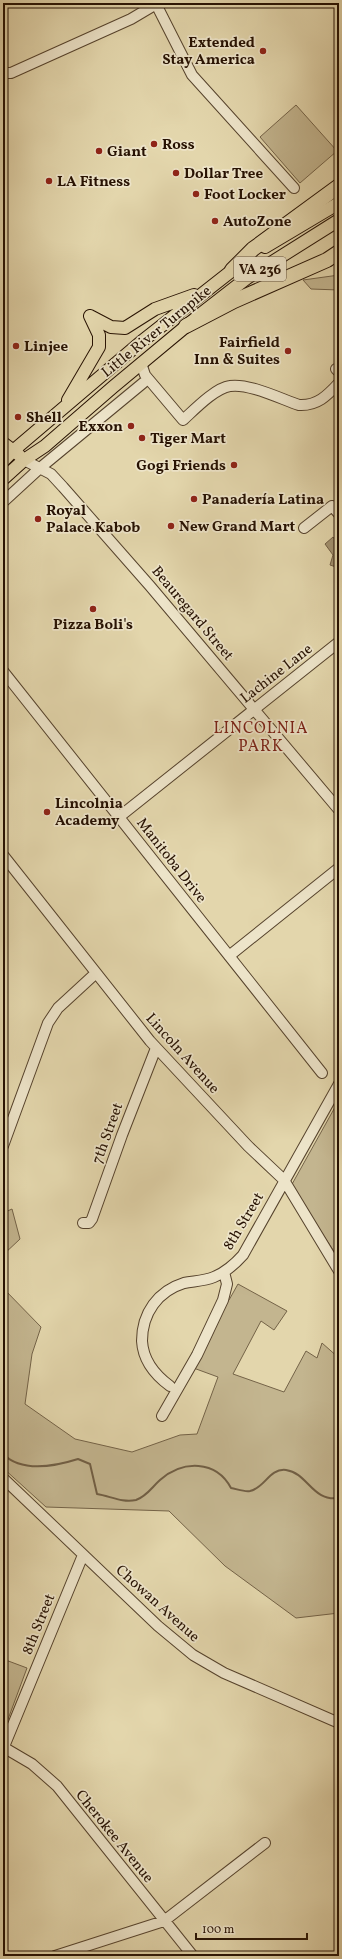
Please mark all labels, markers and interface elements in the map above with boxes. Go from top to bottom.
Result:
place label: Extended Stay America [162,33,255,71]
marker: Extended Stay America [258,46,268,56]
place label: Ross [162,135,195,156]
marker: Ross [149,139,159,149]
place label: Giant [107,142,147,163]
marker: Giant [94,146,104,156]
place label: Dollar Tree [184,164,263,185]
marker: Dollar Tree [171,168,181,178]
place label: LA Fitness [57,172,130,193]
marker: LA Fitness [44,176,54,186]
place label: Foot Locker [204,185,286,206]
marker: Foot Locker [191,189,201,199]
place label: AutoZone [223,212,292,233]
marker: AutoZone [210,216,220,226]
road number: VA 236 [234,257,286,281]
street label: Little River Turnpike [97,281,217,383]
place label: Fairfield Inn & Suites [194,333,280,371]
place label: Linjee [24,337,69,358]
marker: Linjee [11,341,21,351]
marker: Fairfield Inn & Suites [283,346,293,356]
place label: Shell [26,408,62,429]
marker: Shell [13,412,23,422]
place label: Exxon [79,417,123,438]
marker: Exxon [126,421,136,431]
place label: Tiger Mart [150,429,226,450]
marker: Tiger Mart [137,433,147,443]
place label: Gogi Friends [136,456,226,477]
marker: Gogi Friends [229,460,239,470]
place label: Panadería Latina [202,490,324,511]
marker: Panadería Latina [189,494,199,504]
place label: Royal Palace Kabob [46,501,140,539]
marker: Royal Palace Kabob [33,514,43,524]
place label: New Grand Mart [179,517,296,538]
marker: New Grand Mart [166,521,176,531]
street label: Beauregard Street [146,562,238,666]
marker: Pizza Boli's [88,604,98,614]
place label: Pizza Boli's [53,615,133,636]
street label: Lachine Lane [236,639,318,709]
district label: LINCOLNIA PARK [213,718,309,758]
place label: Lincolnia Academy [55,794,123,832]
marker: Lincolnia Academy [42,807,52,817]
street label: Manitoba Drive [131,814,211,908]
street label: Lincoln Avenue [140,1009,224,1099]
street label: 7th Street [88,1100,129,1167]
street label: 8th Street [219,1189,270,1255]
street label: Chowan Avenue [110,1561,204,1648]
street label: 8th Street [18,1591,61,1658]
street label: Cherokee Avenue [70,1786,158,1888]
scale bar [196,1915,307,1941]
text: 100 m [202,1922,235,1938]

